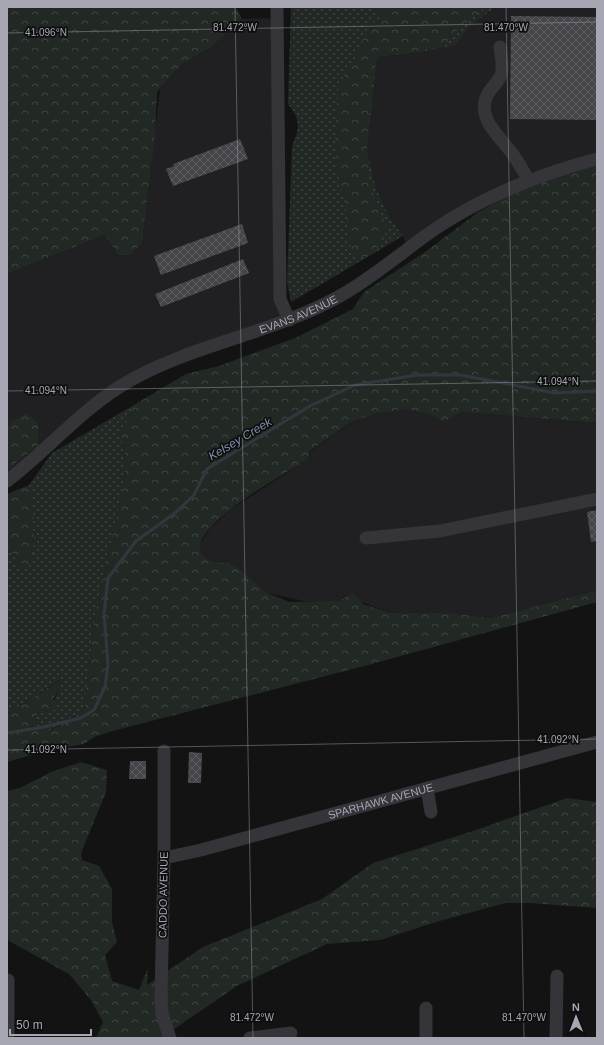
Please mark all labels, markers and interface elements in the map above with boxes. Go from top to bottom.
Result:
text: 81.472°W [213,22,258,33]
text: 81.470°W [484,22,529,33]
text: 41.096°N [25,27,67,38]
street label: EVANS AVENUE [258,293,339,336]
text: 41.094°N [537,376,579,387]
text: 41.094°N [25,385,67,396]
water label: Kelsey Creek [206,414,275,463]
text: 41.092°N [537,734,579,745]
text: 41.092°N [25,744,67,755]
street label: SPARHAWK AVENUE [327,781,435,821]
street label: CADDO AVENUE [156,852,170,938]
north arrow [556,997,596,1037]
text: N [572,1001,580,1013]
scale bar [10,1011,91,1037]
text: 81.472°W [230,1012,275,1023]
text: 81.470°W [502,1012,547,1023]
text: 50 m [16,1018,43,1032]

